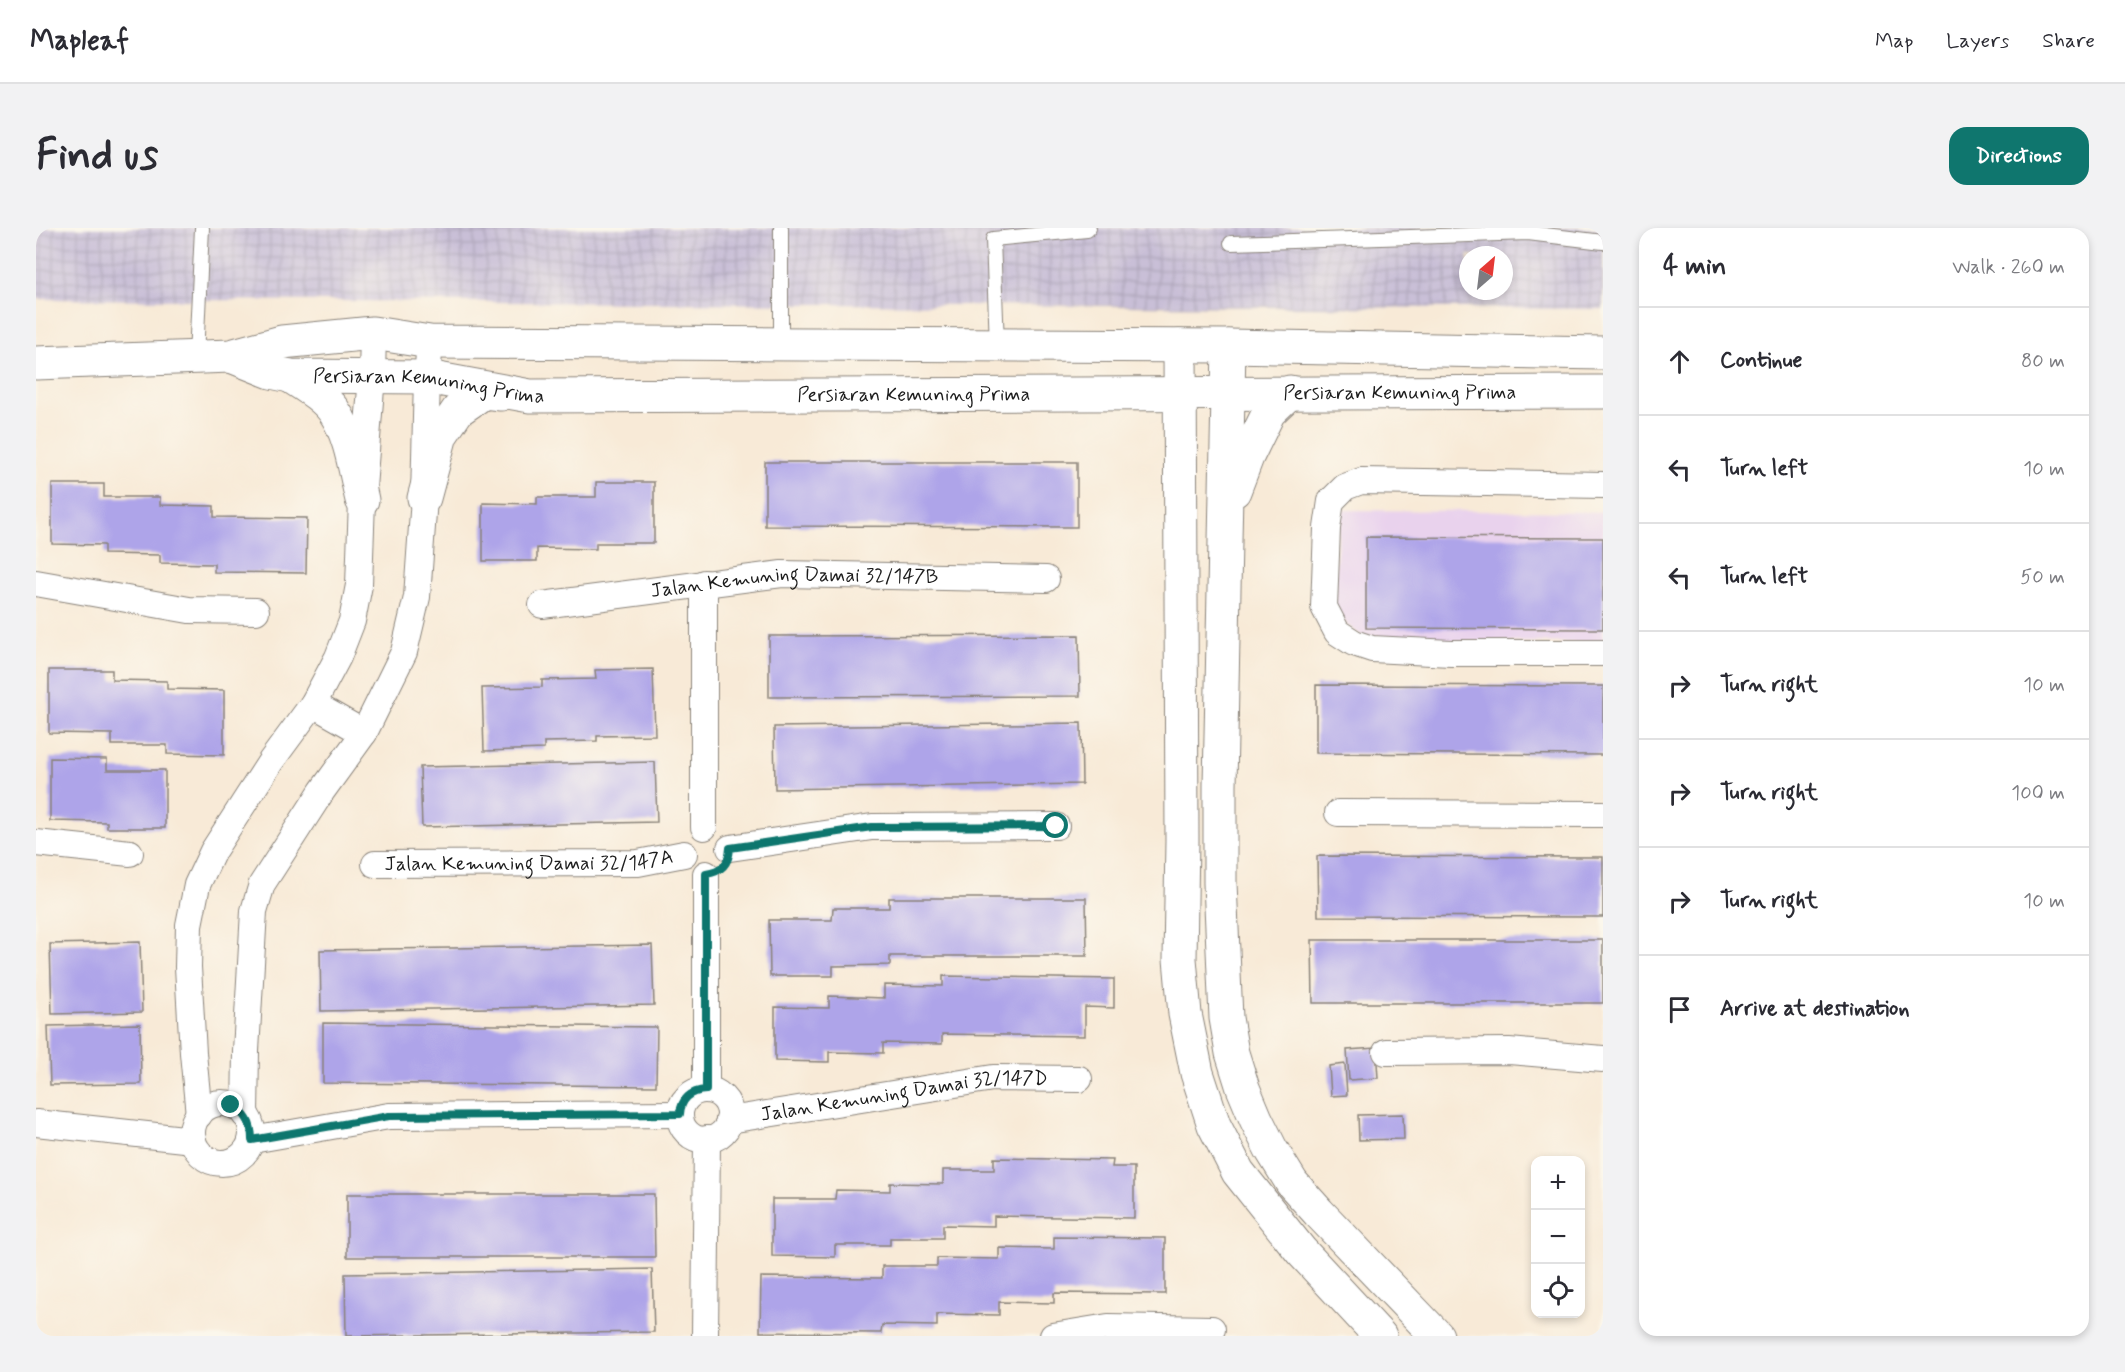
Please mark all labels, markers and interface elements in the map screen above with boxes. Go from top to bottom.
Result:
text: Mapleaf [30,23,129,60]
text: Map [1875,27,1913,55]
text: Layers [1946,27,2009,55]
text: Share [2042,27,2095,55]
button: Directions [1949,127,2089,185]
text: Find us [36,129,158,184]
north arrow [1459,246,1513,300]
text: 4 min [1663,250,1726,284]
text: Walk · 260 m [1952,254,2065,281]
icon: ahead [1663,345,1696,378]
text: Continue [1720,347,1802,375]
text: 80 m [2021,348,2065,375]
street label: Persiaran Kemuning Prima [313,363,544,410]
street label: Persiaran Kemuning Prima [1283,379,1516,407]
street label: Persiaran Kemuning Prima [797,381,1030,409]
icon: left [1663,453,1696,486]
text: Turn left [1720,455,1808,483]
text: 10 m [2023,456,2065,483]
street label: Jalan Kemuning Damai 32/147B [649,560,939,604]
icon: left [1663,561,1696,594]
text: Turn left [1720,563,1808,591]
text: 50 m [2020,564,2065,591]
icon: right [1663,669,1696,702]
text: Turn right [1720,671,1818,699]
text: 10 m [2023,672,2065,699]
icon: right [1663,777,1696,810]
text: Turn right [1720,779,1818,807]
text: 100 m [2011,780,2065,807]
route start [1042,812,1068,838]
street label: Jalan Kemuning Damai 32/147A [384,843,675,879]
icon: right [1663,885,1696,918]
text: Turn right [1720,887,1818,915]
text: 10 m [2023,888,2065,915]
icon: arrive [1663,993,1696,1026]
text: Arrive at destination [1720,995,1910,1023]
street label: Jalan Kemuning Damai 32/147D [759,1064,1048,1128]
route end [217,1091,243,1117]
map controls [1531,1156,1585,1318]
button: + [1531,1156,1585,1210]
button: − [1531,1210,1585,1264]
button: locate [1531,1264,1585,1318]

